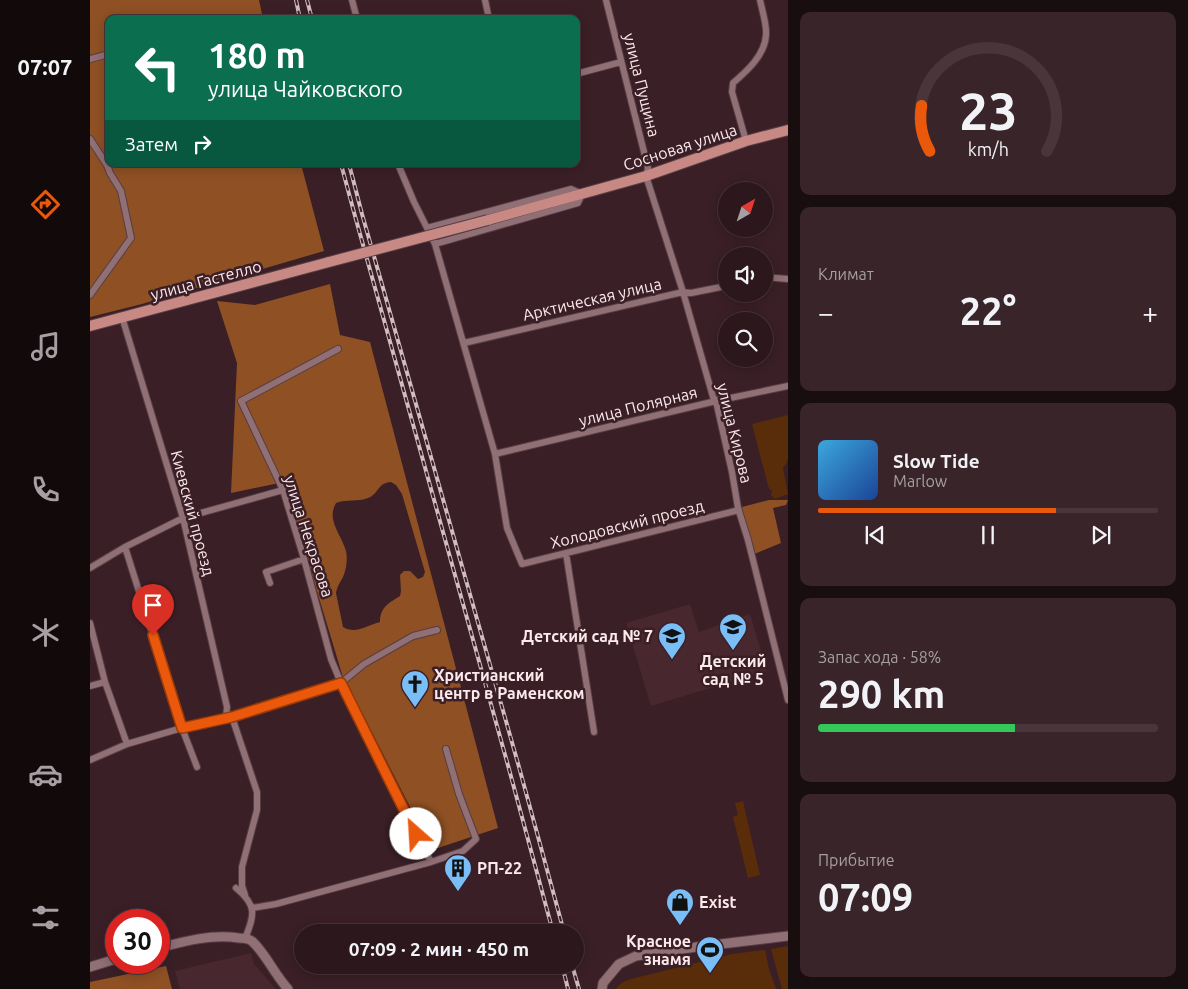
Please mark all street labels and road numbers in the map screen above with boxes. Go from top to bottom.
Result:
street label: улица Пущина [620,31,664,139]
street label: Сосновая улица [621,120,739,174]
street label: улица Гастелло [149,257,263,303]
street label: Арктическая улица [521,274,663,324]
street label: улица Кирова [714,381,756,485]
street label: улица Полярная [577,383,699,429]
street label: Киевский проезд [168,448,218,578]
street label: улица Некрасова [281,473,337,599]
street label: Холодовский проезд [548,496,706,552]

